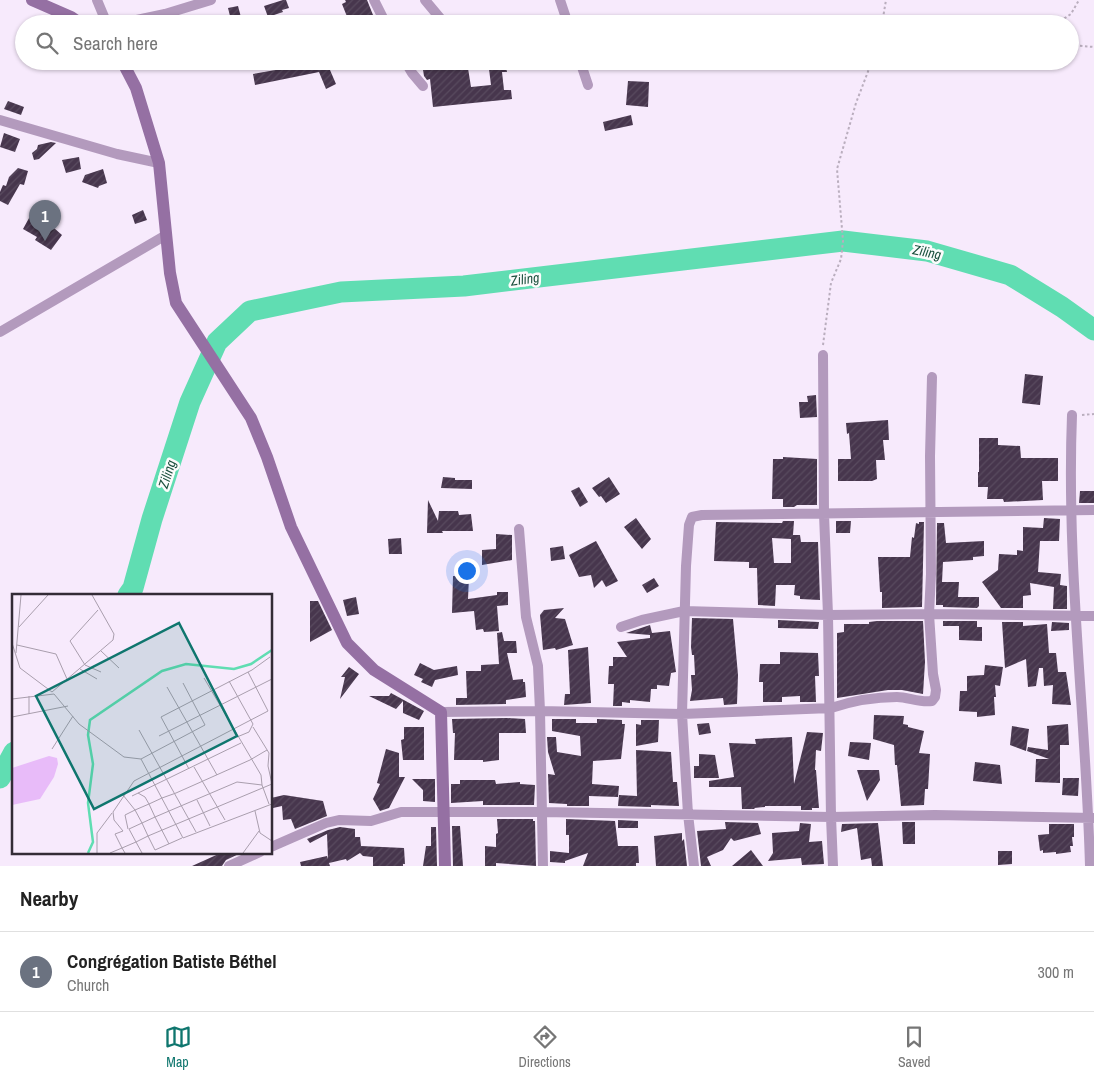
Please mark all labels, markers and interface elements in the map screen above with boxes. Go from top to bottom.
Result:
search box [15,15,1079,70]
icon: search [33,29,61,57]
text: Search here [73,30,158,56]
pin: 1 [29,200,61,241]
water label: Ziling [910,240,944,264]
water label: Ziling [509,268,541,290]
water label: Ziling [154,457,180,491]
your location [454,558,480,584]
inset map [12,594,272,854]
text: Nearby [20,884,78,913]
text: Congrégation Batiste Béthel [67,948,277,974]
text: 1 [32,961,40,983]
text: 300 m [1038,961,1074,983]
text: Church [67,974,109,996]
tab: Map [164,1023,192,1071]
tab: Directions [519,1023,571,1071]
tab: Saved [898,1023,930,1071]

